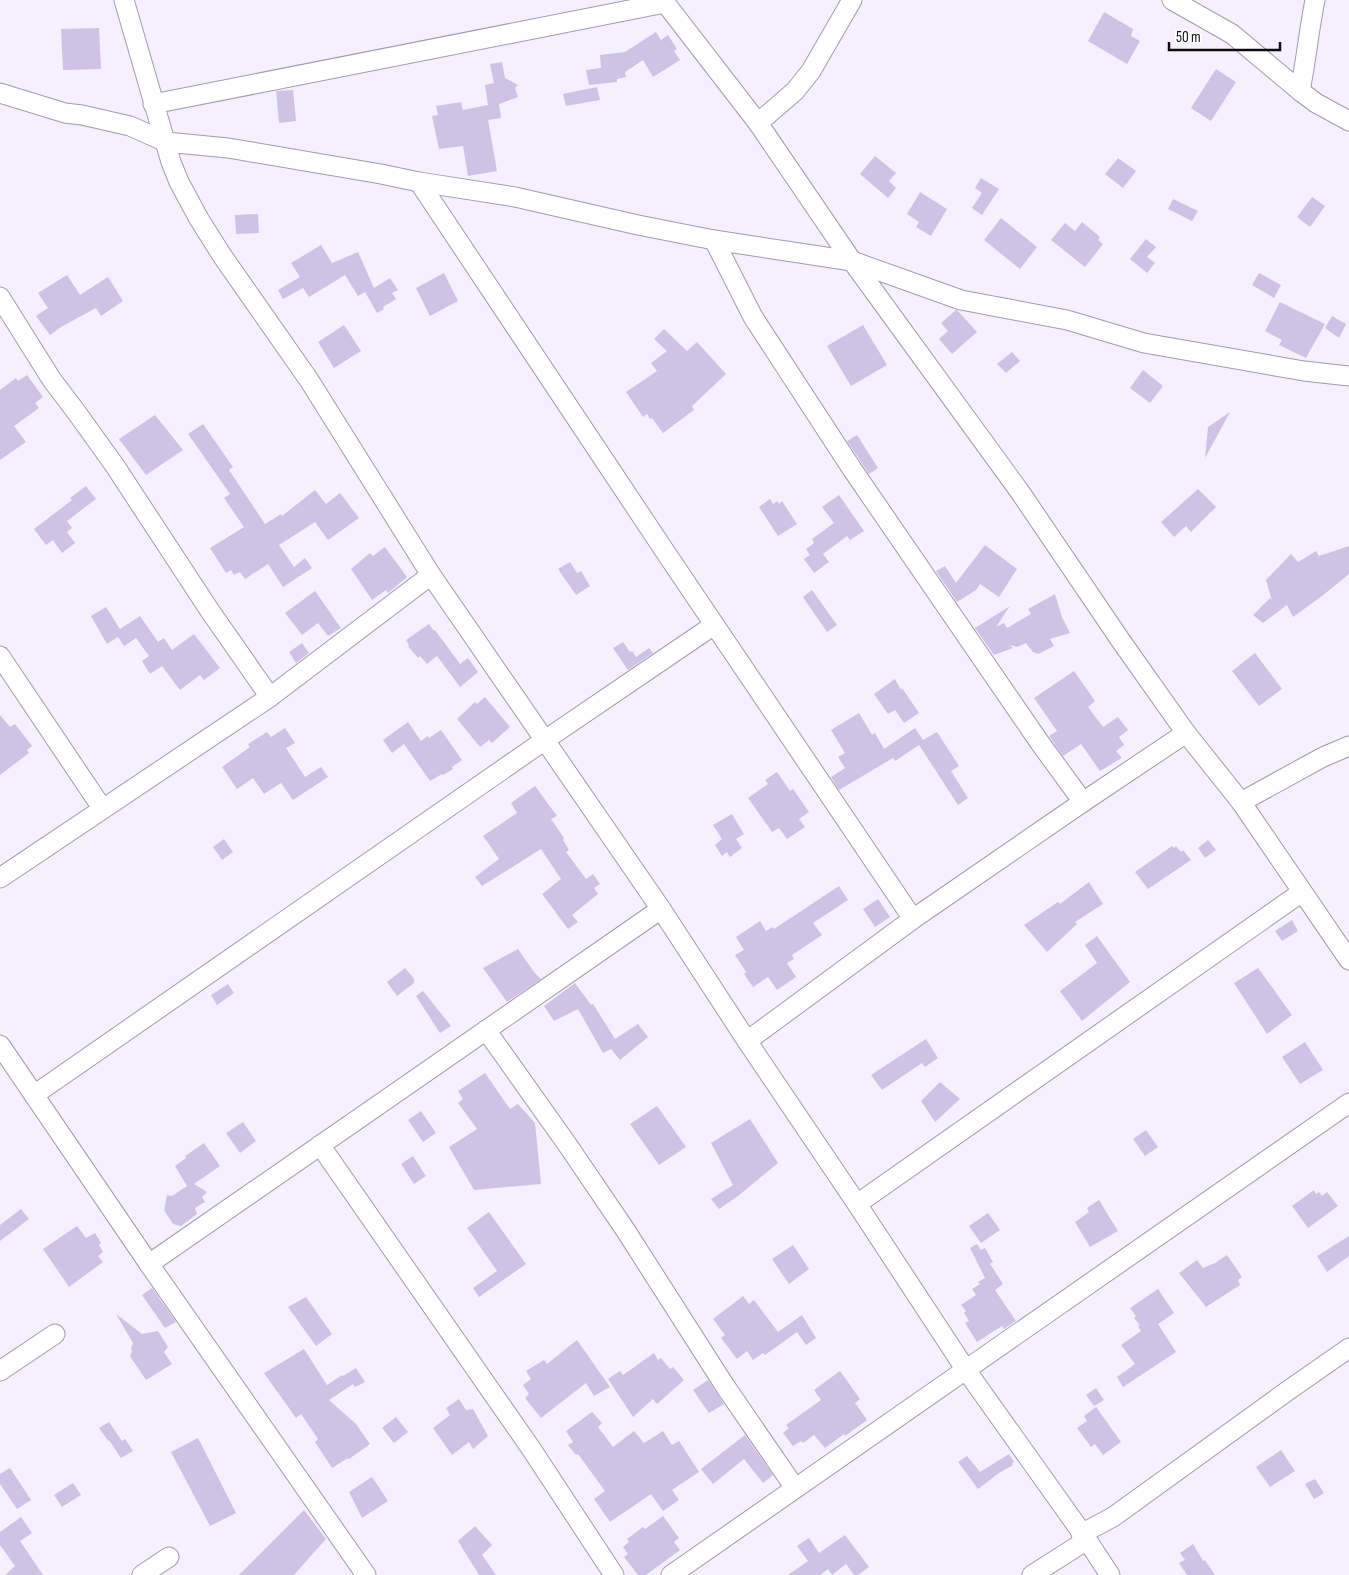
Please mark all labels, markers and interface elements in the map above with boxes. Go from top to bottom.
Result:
scale bar [1169,20,1280,52]
text: 50 m [1176,28,1201,47]

